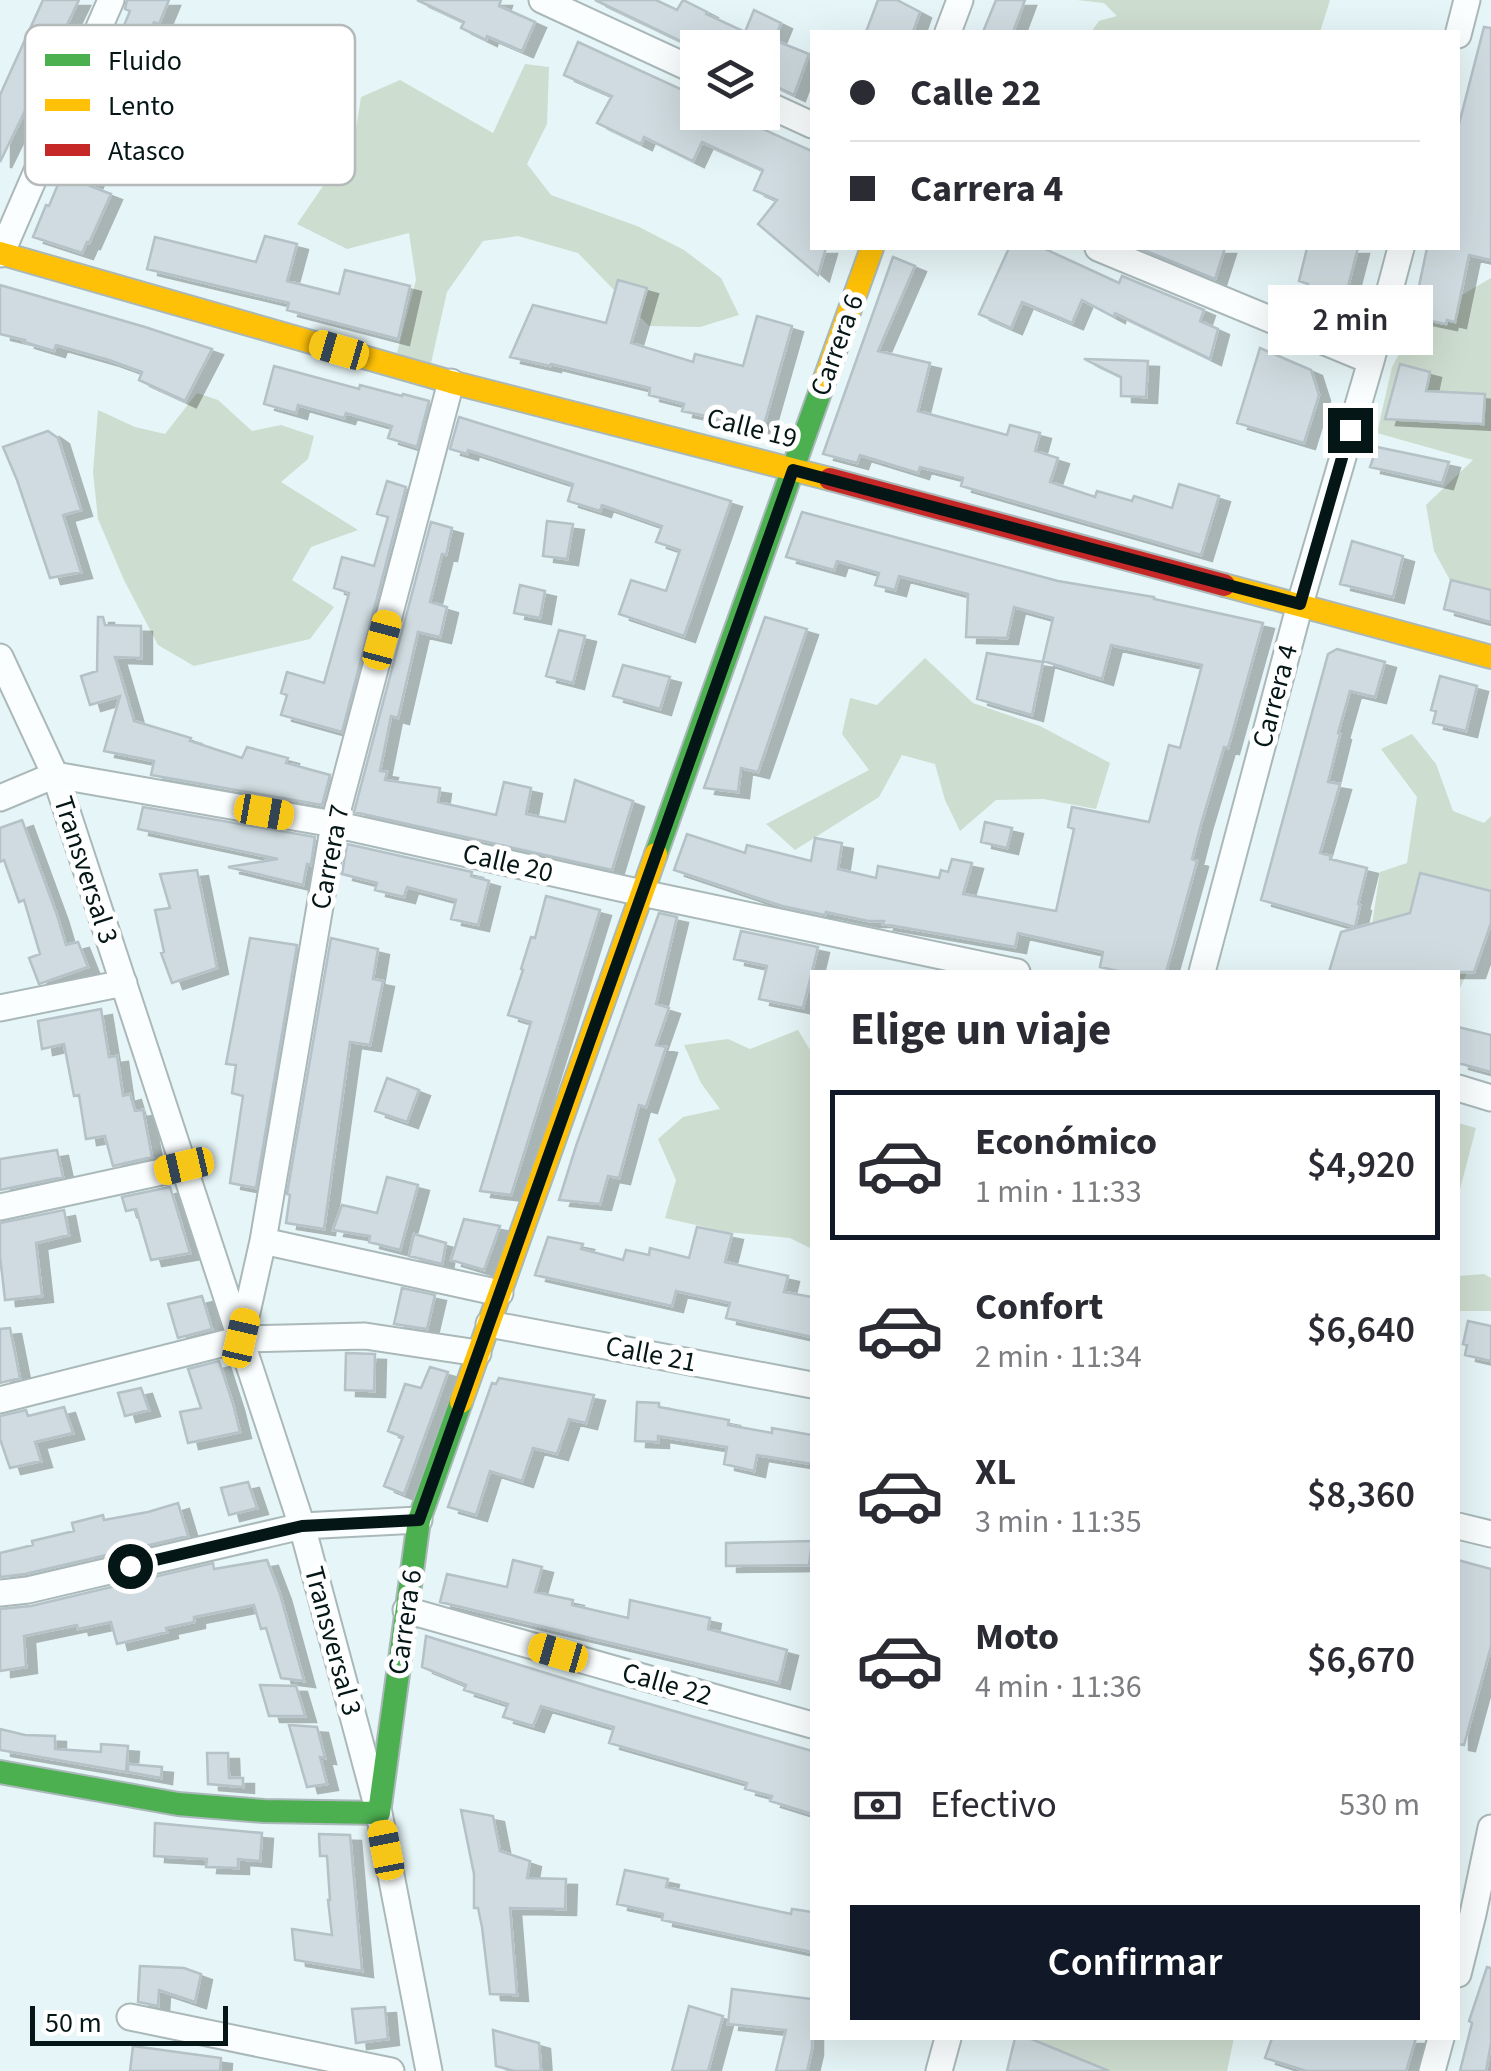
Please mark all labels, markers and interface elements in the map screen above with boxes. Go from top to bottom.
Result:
legend [25,25,355,185]
map controls [680,30,780,130]
button: layers [680,30,780,130]
text: Fluido [108,41,182,81]
text: Calle 22 [910,66,1041,120]
text: Lento [108,86,175,126]
text: Atasco [108,131,185,171]
text: Carrera 4 [910,162,1063,216]
callout: 2 min [1268,285,1432,355]
street label: Carrera 6 [800,288,874,402]
text: 2 min [1312,297,1389,343]
car [306,327,372,373]
street label: Calle 19 [703,398,801,458]
route end [1328,408,1373,453]
car [360,607,404,673]
street label: Carrera 4 [1242,640,1308,752]
street label: Transversal 3 [43,791,129,949]
car [232,792,296,832]
street label: Carrera 7 [300,801,360,913]
street label: Calle 20 [459,833,557,893]
text: Elige un viaje [850,998,1111,1062]
text: Económico [975,1115,1157,1169]
icon: car [855,1120,945,1210]
text: $4,920 [1307,1138,1415,1192]
car [151,1145,217,1187]
text: 1 min · 11:33 [975,1169,1142,1215]
text: Confort [975,1280,1103,1334]
icon: car [855,1285,945,1375]
text: $6,640 [1307,1303,1415,1357]
car [220,1305,262,1371]
street label: Calle 21 [602,1326,700,1382]
text: 2 min · 11:34 [975,1334,1142,1380]
text: XL [975,1445,1016,1499]
icon: car [855,1450,945,1540]
text: $8,360 [1307,1468,1415,1522]
text: 3 min · 11:35 [975,1499,1142,1545]
route start [108,1544,153,1589]
street label: Transversal 3 [294,1562,372,1720]
street label: Carrera 6 [378,1567,432,1677]
text: Moto [975,1610,1059,1664]
icon: car [855,1615,945,1705]
car [525,1630,591,1676]
text: $6,670 [1307,1633,1415,1687]
street label: Calle 22 [617,1652,717,1716]
text: 4 min · 11:36 [975,1664,1142,1710]
icon: cash [850,1778,905,1833]
text: Efectivo [930,1778,1057,1832]
text: 530 m [1339,1782,1420,1828]
car [366,1818,406,1882]
button: Confirmar [850,1905,1420,2020]
scale bar [30,2001,228,2046]
text: 50 m [45,2003,102,2043]

